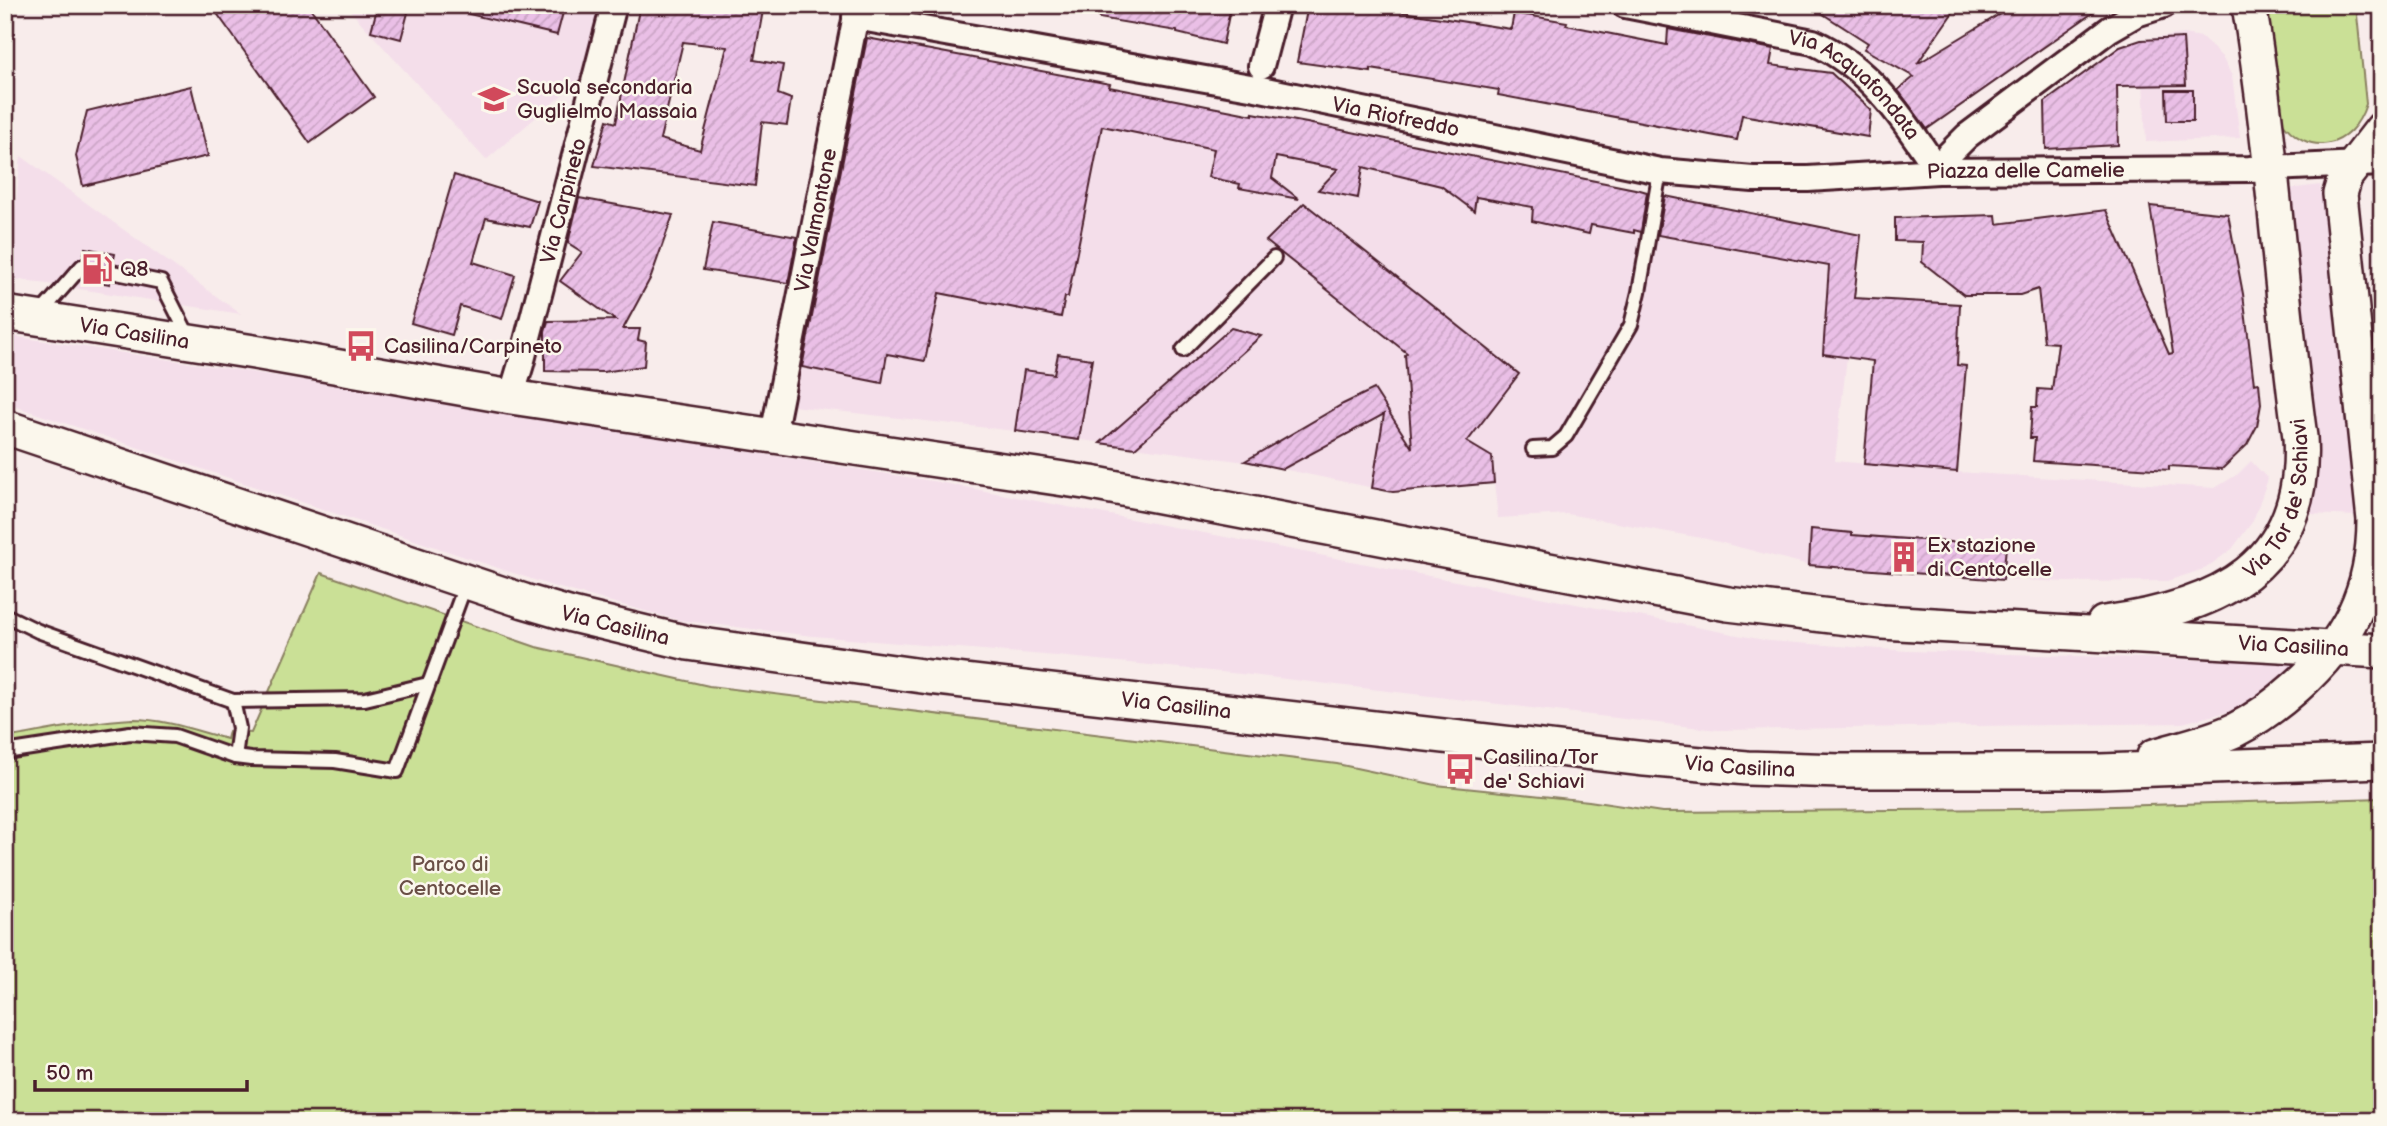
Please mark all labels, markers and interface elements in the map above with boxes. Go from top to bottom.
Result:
street label: Via Acquafondata [1786,25,1925,144]
place label: Scuola secondaria Guglielmo Massaia [517,75,698,124]
school or university icon: Scuola secondaria Guglielmo Massaia [477,82,511,116]
street label: Via Riofreddo [1330,91,1462,142]
street label: Via Carpineto [535,135,592,266]
street label: Via Valmontone [789,146,842,294]
street label: Piazza delle Camelie [1926,157,2125,184]
fuel station icon: Q8 [80,252,114,286]
place label: Q8 [120,257,149,282]
street label: Via Casilina [78,312,191,354]
bus stop icon: Casilina/Carpineto [344,329,378,363]
place label: Casilina/Carpineto [384,334,562,359]
street label: Via Tor de' Schiavi [2238,417,2313,584]
place label: Ex stazione di Centocelle [1927,533,2052,582]
building icon: Ex stazione di Centocelle [1887,540,1921,574]
street label: Via Casilina [558,600,672,651]
street label: Via Casilina [2237,630,2350,662]
street label: Via Casilina [1120,687,1233,724]
place label: Casilina/Tor de' Schiavi [1483,745,1598,794]
street label: Via Casilina [1683,750,1796,782]
bus stop icon: Casilina/Tor de' Schiavi [1443,752,1477,786]
park label: Parco di Centocelle [399,852,501,901]
scale bar [35,1049,247,1093]
text: 50 m [46,1061,93,1086]

